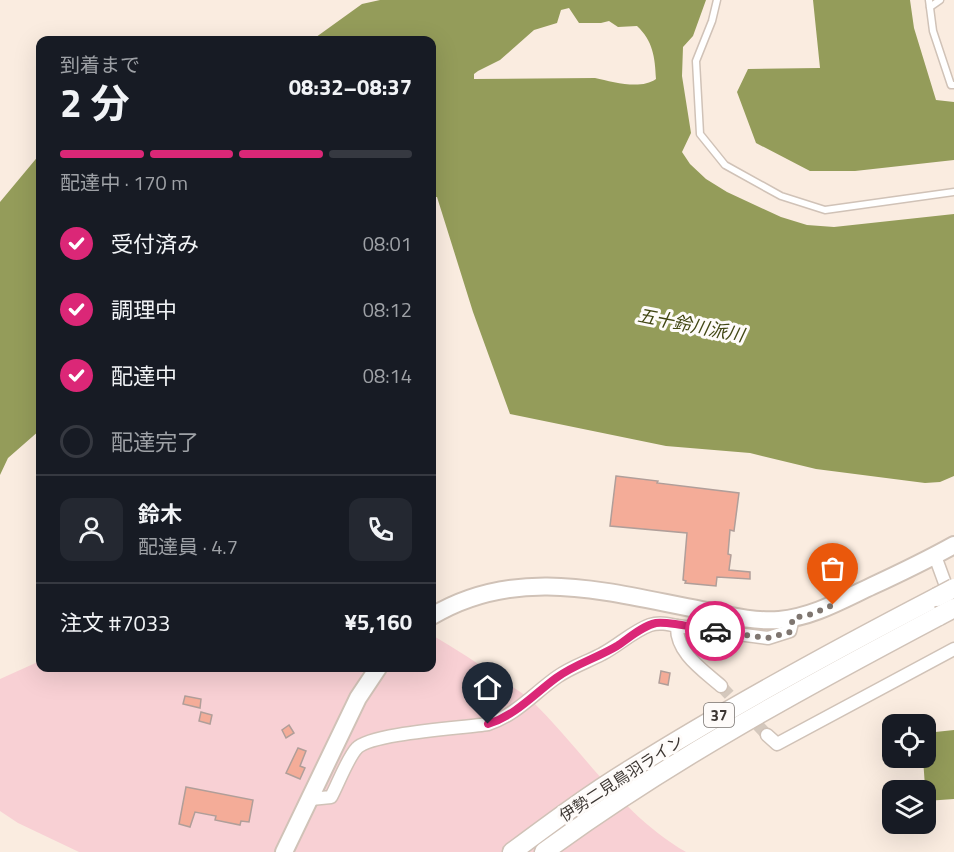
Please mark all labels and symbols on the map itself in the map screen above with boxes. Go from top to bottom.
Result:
water label: 五十鈴川派川 [635,301,749,349]
pin [807,543,858,605]
courier [685,601,745,661]
pin [462,662,513,724]
road number: 37 [704,703,734,727]
street label: 伊勢二見鳥羽ライン [554,729,688,827]

